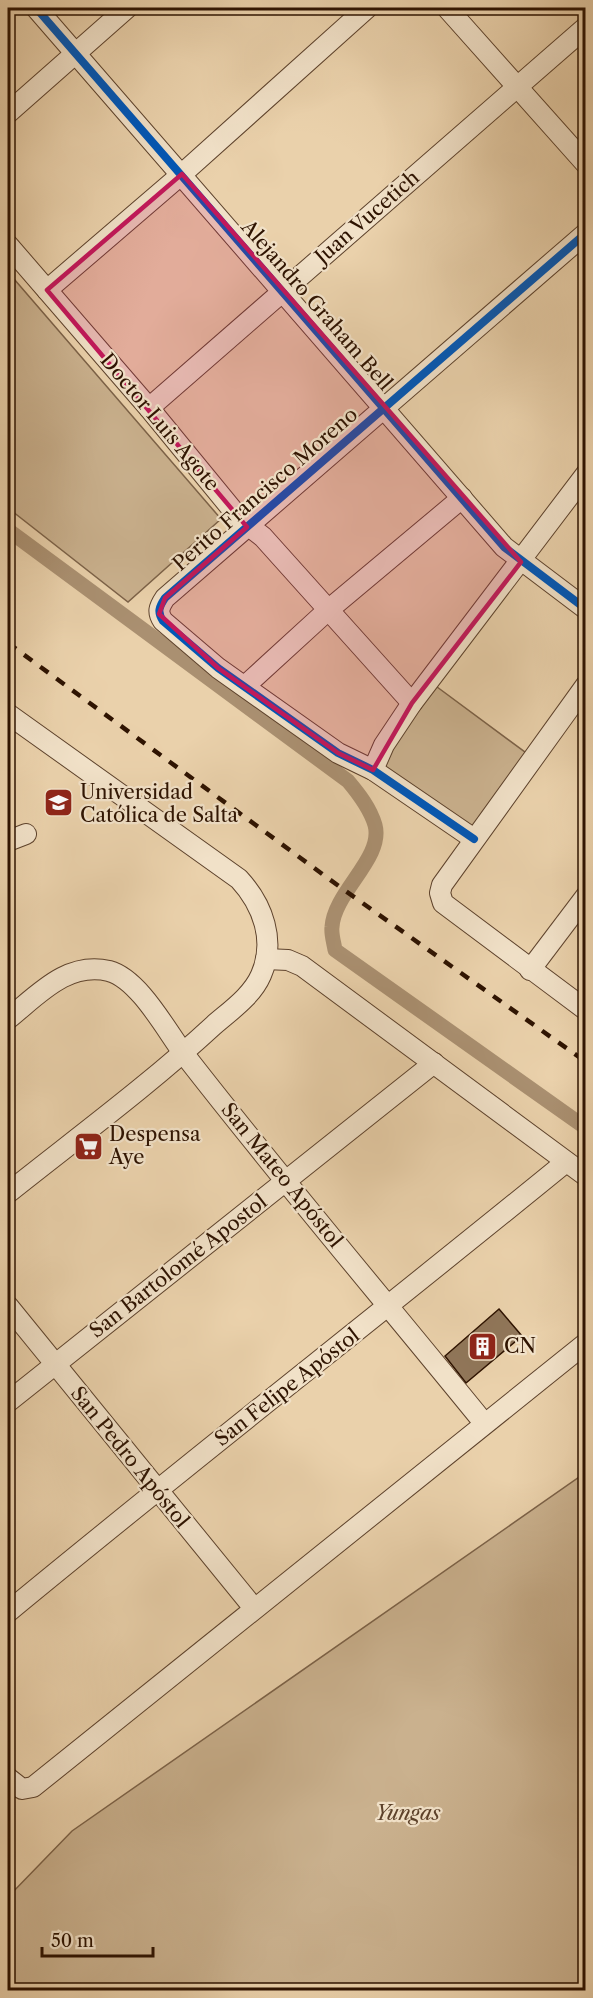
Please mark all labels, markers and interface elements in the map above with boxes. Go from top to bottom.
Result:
street label: Juan Vucetich [308,165,424,271]
street label: Alejandro Graham Bell [236,214,398,395]
street label: Doctor Luis Agote [95,348,225,496]
street label: Perito Francisco Moreno [168,402,362,576]
place label: Universidad Católica de Salta [80,780,239,827]
school or university icon: Universidad Católica de Salta [43,787,75,819]
street label: San Mateo Apóstol [216,1098,348,1252]
place label: Despensa Aye [108,1122,201,1169]
supermarket icon: Despensa Aye [72,1130,104,1162]
street label: San Bartolomé Apostol [85,1189,271,1343]
street label: San Felipe Apóstol [210,1323,364,1451]
building icon: CN [467,1330,499,1362]
place label: CN [504,1334,536,1358]
street label: San Pedro Apóstol [66,1382,194,1532]
park label: Yungas [376,1801,441,1825]
scale bar [42,1920,153,1958]
text: 50 m [51,1930,94,1952]

